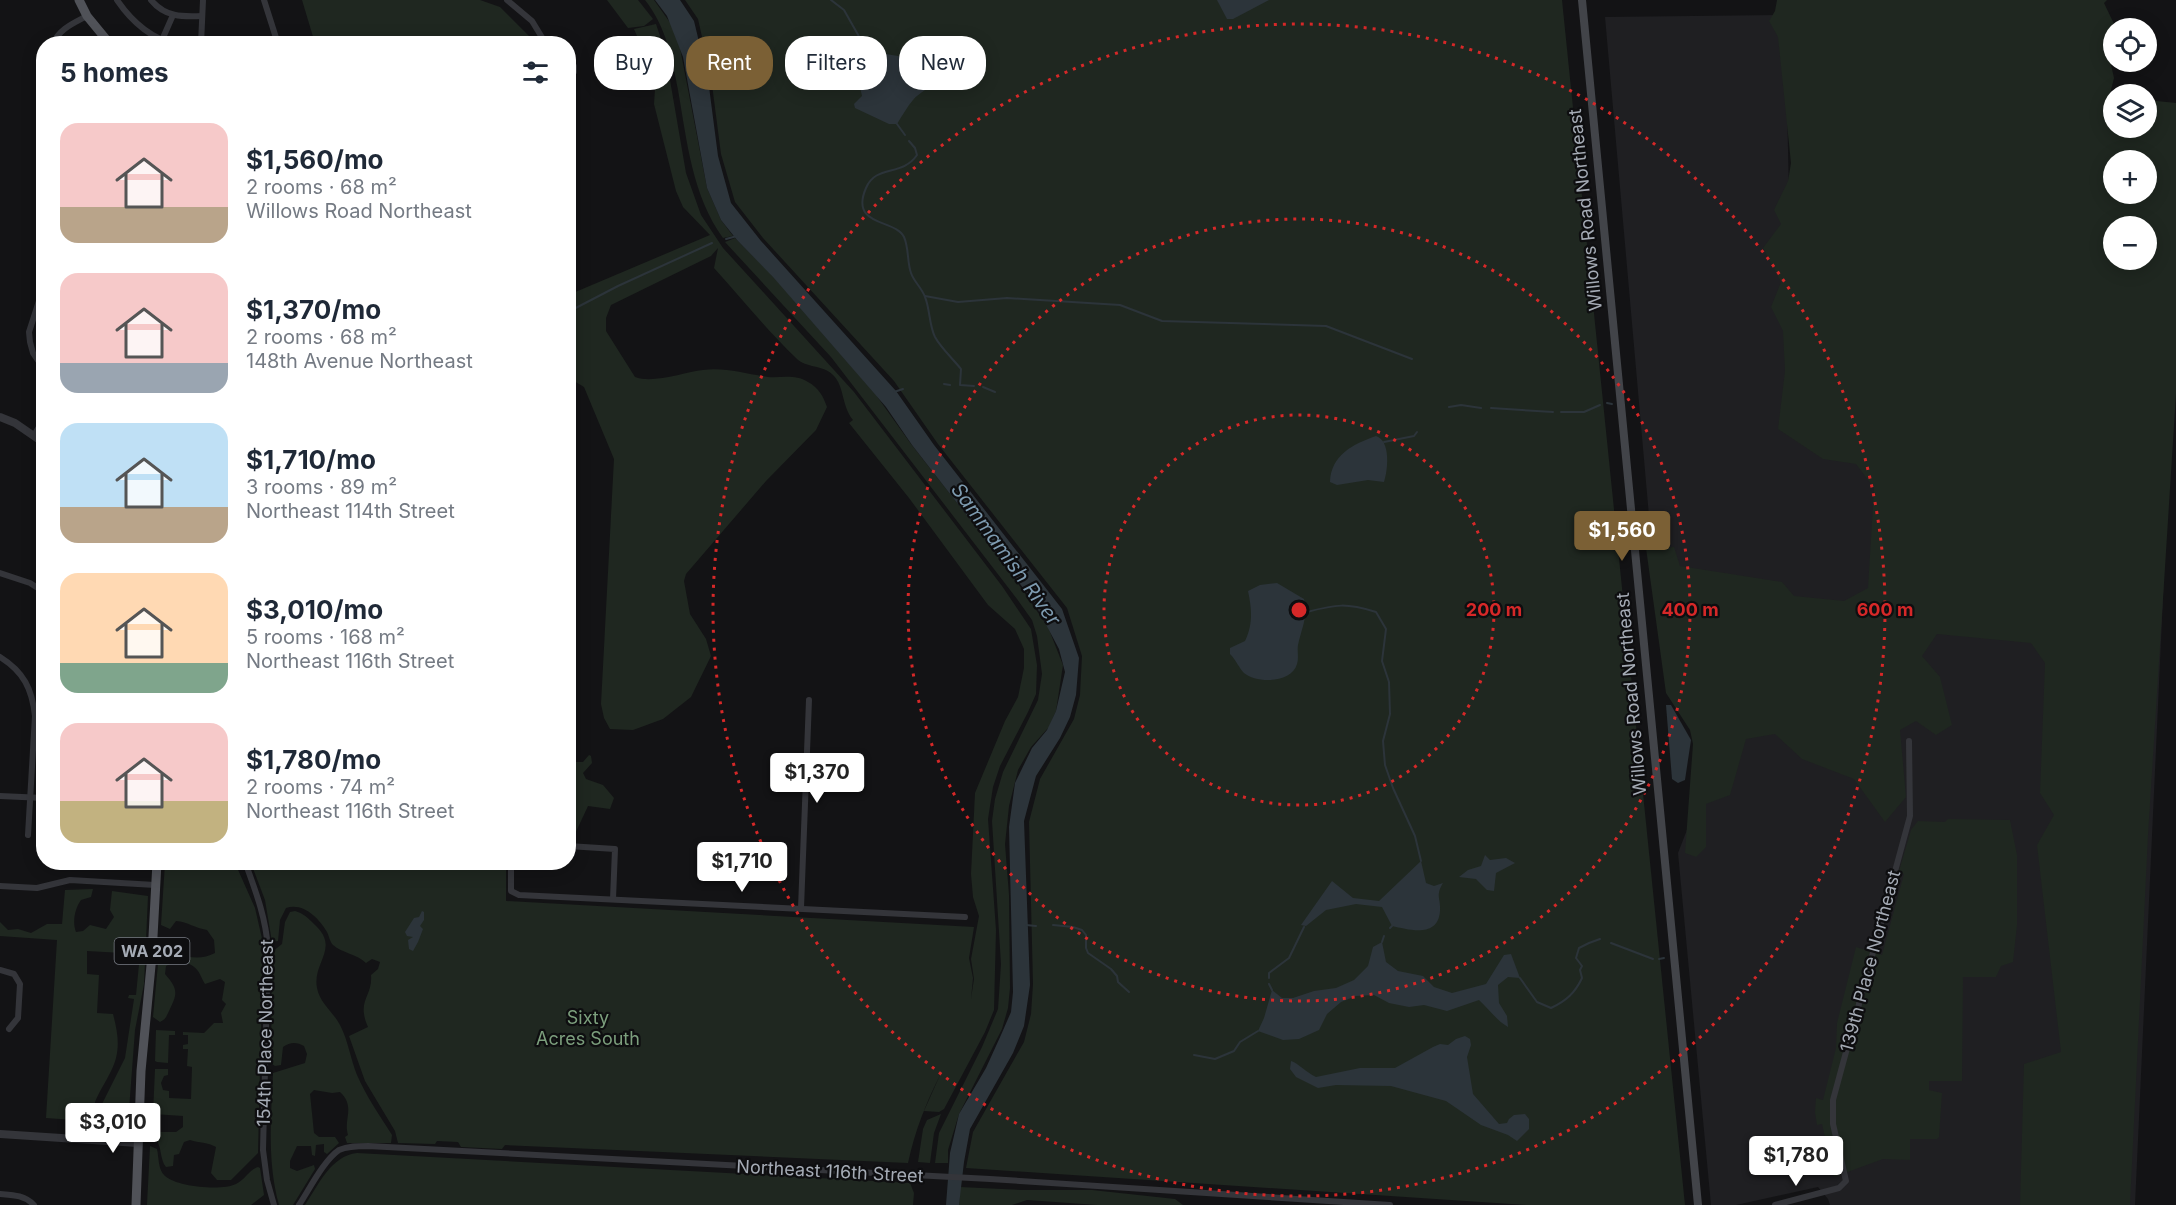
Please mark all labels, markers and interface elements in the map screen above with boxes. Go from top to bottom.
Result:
map controls [2103,18,2157,270]
button: locate [2103,18,2157,72]
chip: Buy [594,36,674,90]
chip: Rent [686,36,773,90]
chip: Filters [785,36,887,90]
chip: New [899,36,986,90]
icon: filters [519,56,552,89]
text: 5 homes [60,57,169,88]
button: layers [2103,84,2157,138]
street label: Willows Road Northeast [1564,108,1606,312]
text: $1,560/mo [246,144,384,175]
icon: home [108,147,180,219]
button: + [2103,150,2157,204]
text: 2 rooms · 68 m² [246,175,397,199]
text: Willows Road Northeast [246,199,472,223]
button: − [2103,216,2157,270]
text: $1,370/mo [246,294,381,325]
icon: home [108,297,180,369]
text: 2 rooms · 68 m² [246,325,397,349]
text: 148th Avenue Northeast [246,349,473,373]
text: $1,710/mo [246,444,376,475]
icon: home [108,447,180,519]
text: 3 rooms · 89 m² [246,475,397,499]
water label: Sammamish River [946,478,1066,630]
text: Northeast 114th Street [246,499,455,523]
pin: $1,560 [1573,511,1671,562]
text: $1,560 [1588,518,1656,542]
street label: Willows Road Northeast [1612,592,1650,796]
text: $3,010/mo [246,594,383,625]
icon: home [108,597,180,669]
text: 200 m [1466,599,1522,620]
text: 400 m [1661,599,1719,620]
text: 600 m [1857,599,1913,620]
centre of rings [1289,600,1309,620]
text: 5 rooms · 168 m² [246,625,405,649]
text: Northeast 116th Street [246,649,454,673]
text: $1,780/mo [246,744,381,775]
icon: home [108,747,180,819]
pin: $1,370 [768,753,866,804]
text: $1,370 [784,760,850,784]
text: 2 rooms · 74 m² [246,775,395,799]
text: Northeast 116th Street [246,799,454,823]
pin: $1,710 [693,842,791,893]
text: $1,710 [711,849,773,873]
street label: 139th Place Northeast [1836,868,1904,1054]
road number: WA 202 [114,938,190,964]
street label: 154th Place Northeast [253,939,277,1127]
park label: Sixty Acres South [536,1007,640,1049]
pin: $3,010 [64,1103,162,1154]
text: $3,010 [79,1110,147,1134]
pin: $1,780 [1747,1136,1845,1187]
text: $1,780 [1763,1143,1829,1167]
street label: Northeast 116th Street [736,1156,924,1186]

